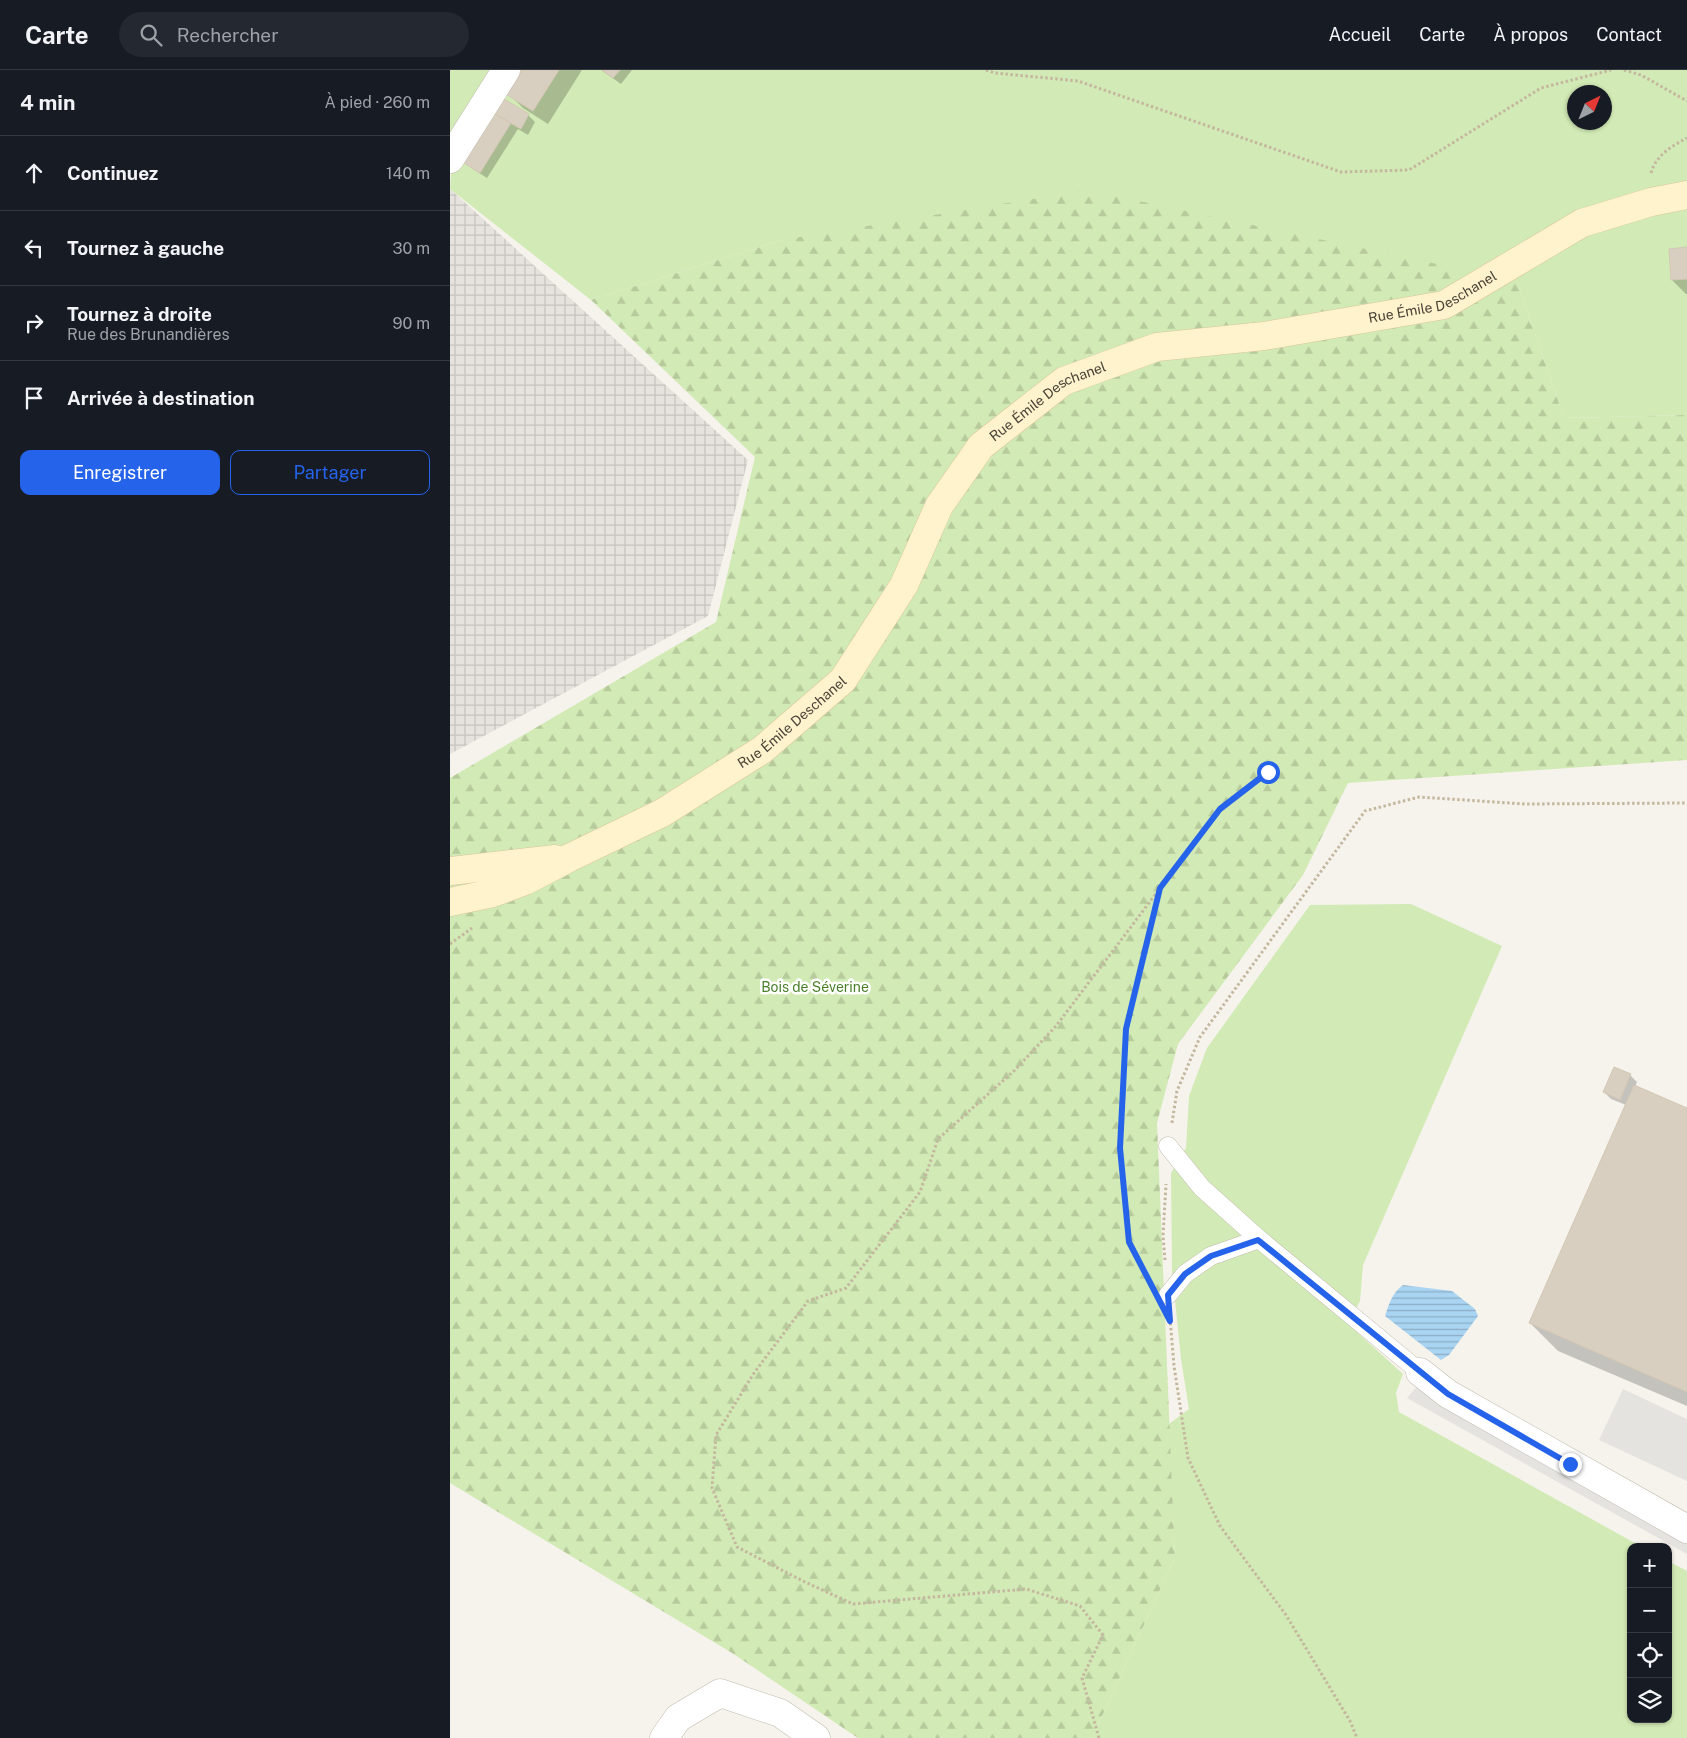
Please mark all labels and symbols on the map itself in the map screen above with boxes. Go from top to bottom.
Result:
north arrow [1567,85,1612,130]
street label: Rue Émile Deschanel [1367,268,1499,326]
street label: Rue Émile Deschanel [986,358,1108,444]
street label: Rue Émile Deschanel [734,673,850,771]
route start [1257,761,1280,784]
park label: Bois de Séverine [761,979,869,995]
route end [1559,1453,1582,1476]

